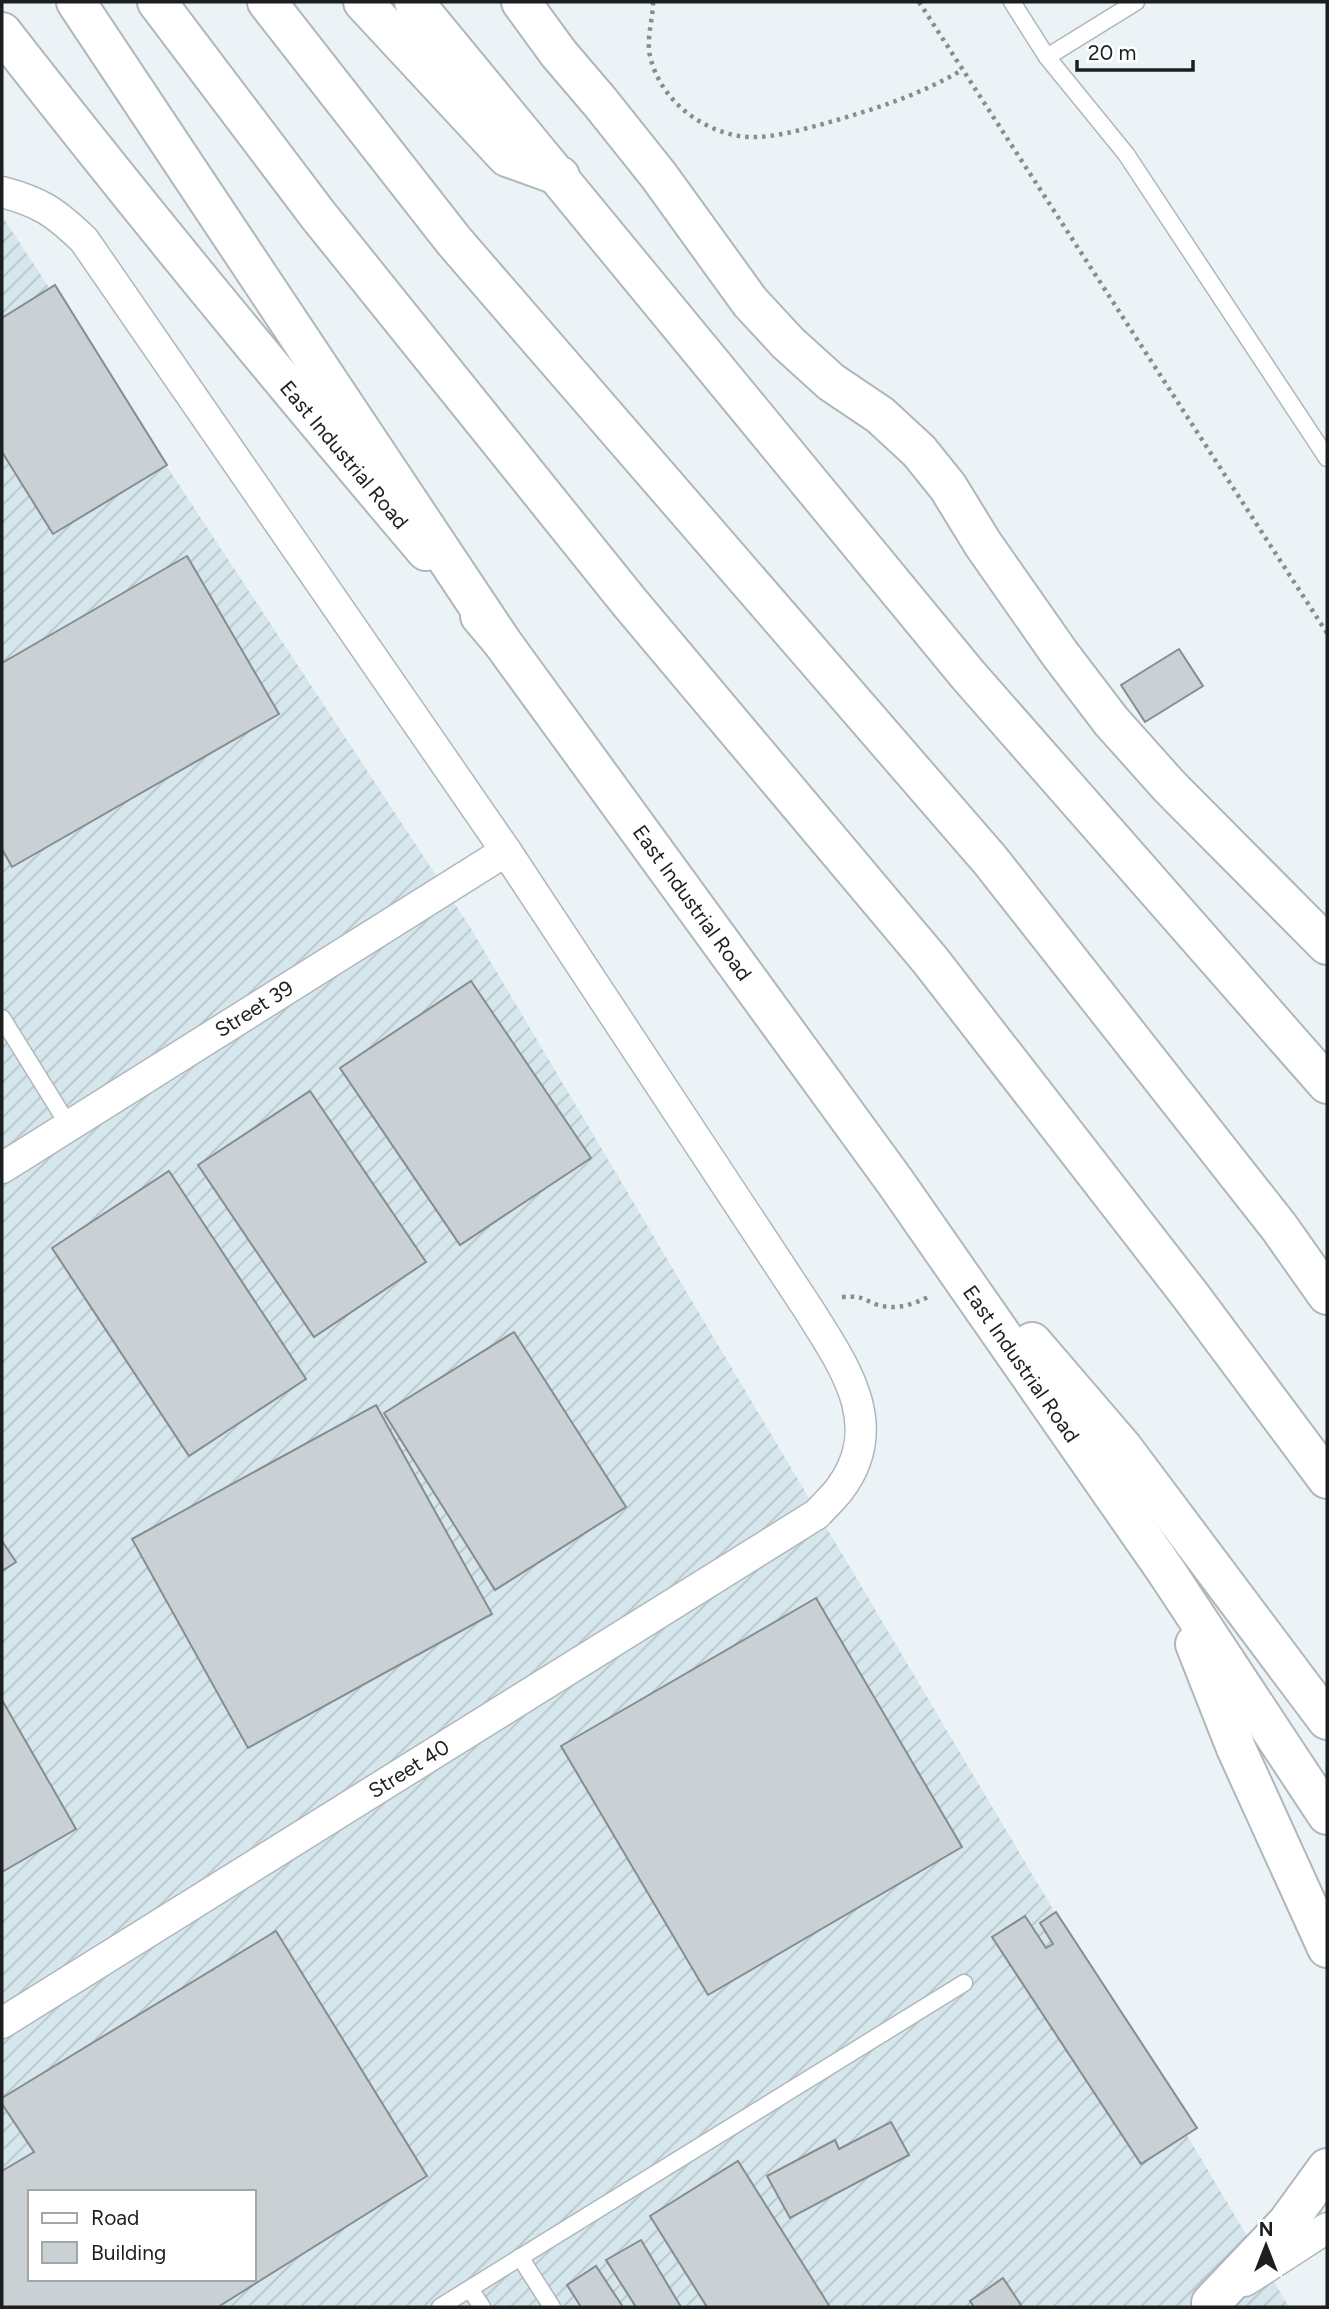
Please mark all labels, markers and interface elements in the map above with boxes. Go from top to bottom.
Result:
scale bar [1077,28,1192,72]
text: 20 m [1088,40,1136,65]
street label: East Industrial Road [275,375,414,534]
street label: East Industrial Road [628,820,757,985]
street label: Street 39 [210,975,297,1042]
street label: East Industrial Road [958,1280,1085,1447]
street label: Street 40 [364,1734,454,1803]
legend [28,2190,256,2281]
text: Road [91,2205,139,2230]
north arrow [1231,2211,1301,2281]
text: N [1259,2218,1273,2241]
text: Building [91,2240,166,2265]

